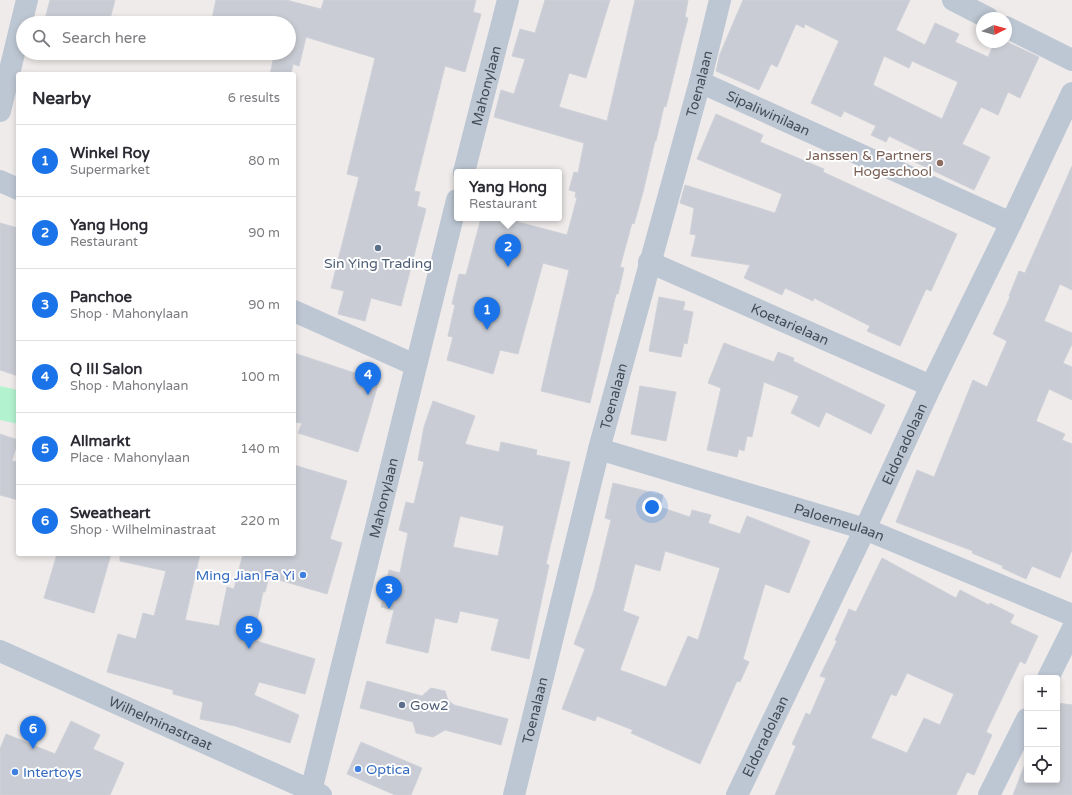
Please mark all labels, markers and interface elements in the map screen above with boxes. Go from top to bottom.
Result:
north arrow [976,12,1012,48]
search box [16,16,296,60]
icon: search [30,27,52,49]
text: Search here [62,29,146,47]
street label: Mahonylaan [468,44,504,128]
street label: Toenalaan [682,49,716,119]
street label: Sipaliwinilaan [724,87,813,139]
text: Nearby [32,88,91,109]
text: 6 results [228,90,280,106]
text: Winkel Roy [70,144,150,162]
place label: Janssen & Partners Hogeschool [806,147,932,180]
text: 1 [41,153,49,169]
text: 80 m [248,153,280,169]
marker: Janssen & Partners Hogeschool [935,158,945,168]
text: Supermarket [70,162,150,178]
popup [454,169,562,221]
text: Yang Hong [469,178,547,196]
text: Restaurant [469,196,537,212]
text: Yang Hong [70,216,148,234]
text: 2 [41,225,49,241]
text: 90 m [248,225,280,241]
text: Restaurant [70,234,138,250]
pin: 2 [495,234,521,267]
marker: Sin Ying Trading [373,243,383,253]
place label: Sin Ying Trading [324,255,432,272]
text: Panchoe [70,288,132,306]
text: 3 [41,297,49,313]
text: 90 m [248,297,280,313]
pin: 1 [474,297,500,330]
street label: Koetarielaan [748,299,832,349]
text: Shop · Mahonylaan [70,306,188,322]
text: Q III Salon [70,360,142,378]
street label: Toenalaan [596,361,631,431]
pin: 4 [355,362,381,395]
text: 4 [41,369,49,385]
text: 100 m [240,369,280,385]
text: Shop · Mahonylaan [70,378,188,394]
street label: Eldoradolaan [878,400,931,487]
text: Allmarkt [70,432,130,450]
text: 5 [41,441,49,457]
text: 140 m [240,441,280,457]
text: Place · Mahonylaan [70,450,190,466]
street label: Mahonylaan [365,456,401,540]
your location [642,497,662,517]
street label: Paloemeulaan [792,500,887,545]
text: Sweatheart [70,504,151,522]
text: 6 [41,513,49,529]
text: 220 m [240,513,280,529]
text: Shop · Wilhelminastraat [70,522,216,538]
place label: Ming Jian Fa Yi [196,567,295,584]
marker: Ming Jian Fa Yi [298,570,308,580]
pin: 3 [376,576,402,609]
pin: 5 [236,616,262,649]
street label: Toenalaan [518,675,551,746]
map controls [1024,675,1060,783]
button: + [1024,675,1060,711]
street label: Wilhelminastraat [106,692,216,754]
street label: Eldoradolaan [738,693,792,780]
place label: Gow2 [410,697,449,714]
marker: Gow2 [397,700,407,710]
button: − [1024,711,1060,747]
pin: 6 [20,716,46,749]
button: locate [1024,747,1060,783]
place label: Optica [366,761,410,778]
place label: Intertoys [23,764,82,781]
marker: Optica [353,764,363,774]
marker: Intertoys [10,767,20,777]

